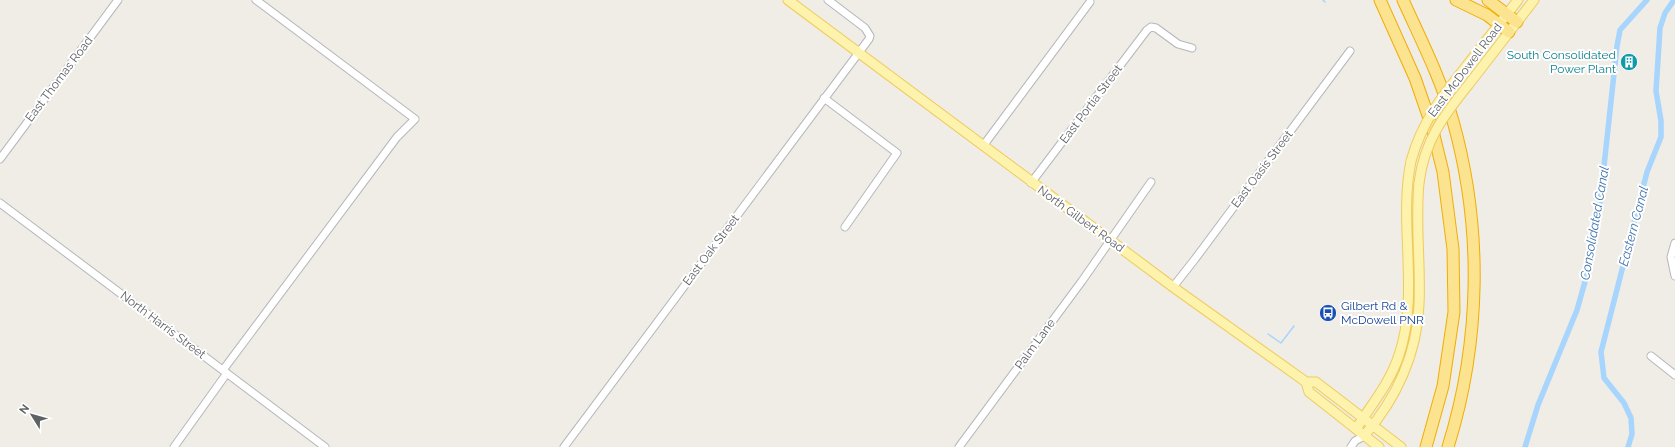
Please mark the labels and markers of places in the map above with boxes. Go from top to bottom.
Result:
place label: South Consolidated Power Plant [1507,48,1616,76]
building icon: South Consolidated Power Plant [1619,52,1639,72]
place label: Gilbert Rd & McDowell PNR [1341,299,1424,327]
bus stop icon: Gilbert Rd & McDowell PNR [1318,303,1338,323]

